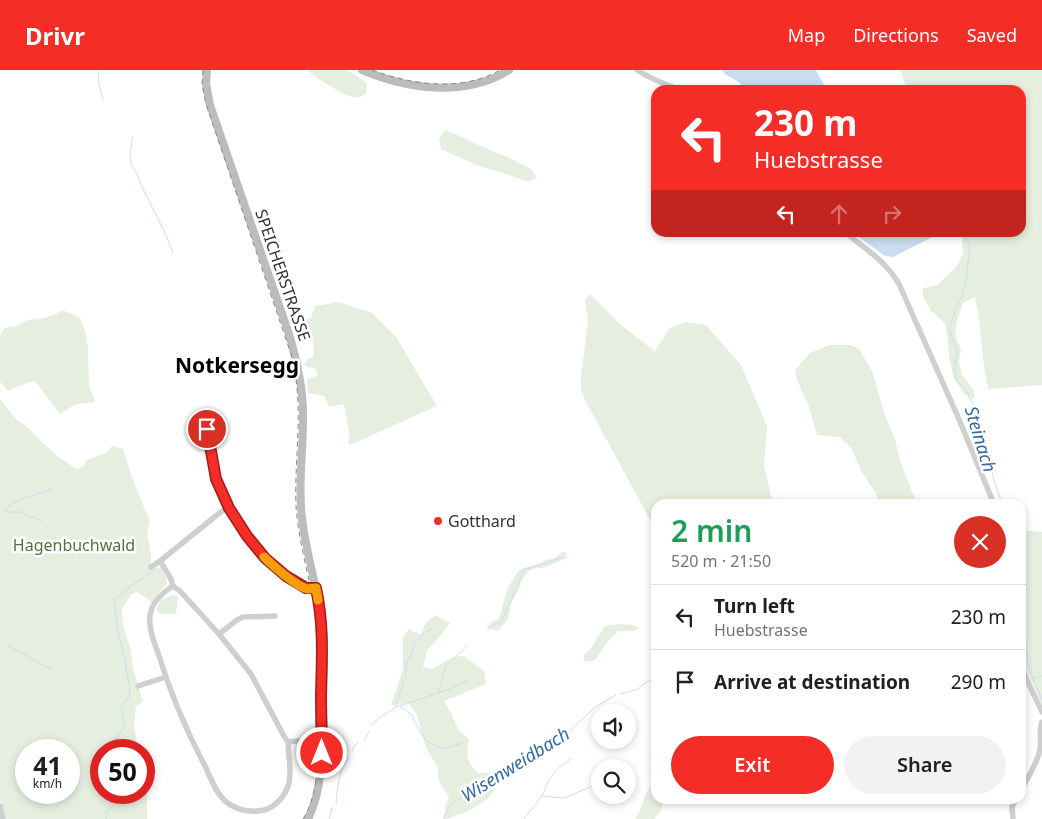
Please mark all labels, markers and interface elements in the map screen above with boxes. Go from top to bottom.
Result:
text: Drivr [25,19,85,52]
text: Map [788,23,825,47]
text: Directions [853,23,939,47]
text: Saved [967,23,1017,47]
text: 230 m [754,99,857,146]
icon: left [671,105,736,170]
text: Huebstrasse [754,144,883,174]
icon: left [772,200,800,228]
icon: ahead [825,200,853,228]
icon: right [878,200,906,228]
street label: SPEICHERSTRASSE [250,206,316,344]
district label: Notkersegg [175,351,299,379]
water label: Steinach [960,403,1002,475]
pin [186,408,228,450]
icon: arrive [193,415,221,443]
place label: Gotthard [448,510,516,532]
text: 2 min [671,510,752,551]
marker: Gotthard [432,515,444,527]
button: close [954,516,1006,568]
park label: Hagenbuchwald [13,534,135,556]
text: 520 m · 21:50 [671,550,771,572]
text: Turn left [714,593,795,619]
icon: left [671,603,699,631]
text: 230 m [951,604,1006,630]
text: Huebstrasse [714,619,808,641]
icon: arrive [671,668,699,696]
text: Arrive at destination [714,669,910,695]
text: 290 m [951,669,1006,695]
map controls [591,704,636,804]
button: sound [591,704,636,749]
water label: Wisenweidbach [456,721,574,807]
position arrow [295,726,347,778]
button: Exit [671,736,834,794]
button: Share [844,736,1006,794]
speed limit sign: 50 [90,739,155,804]
text: 41 [33,748,62,782]
button: search [591,759,636,804]
text: km/h [33,775,62,792]

